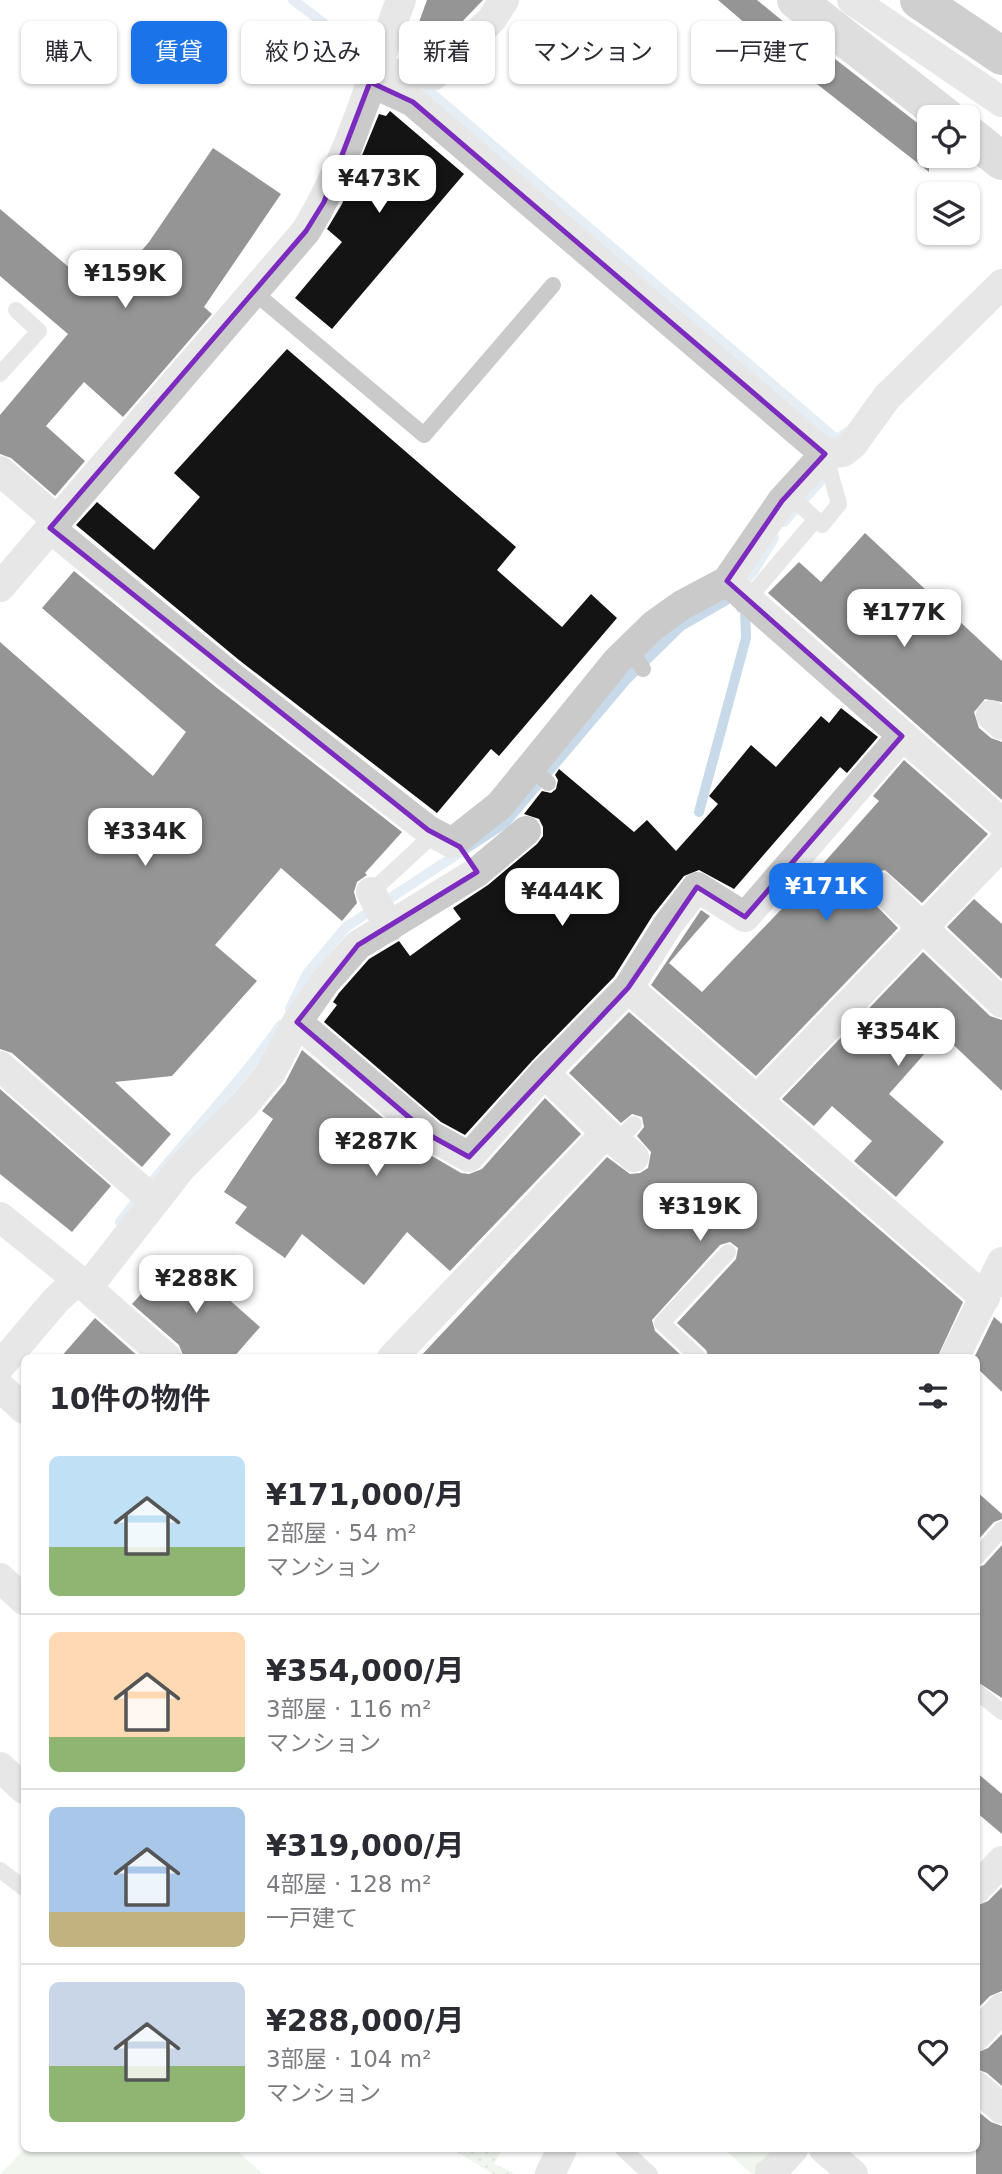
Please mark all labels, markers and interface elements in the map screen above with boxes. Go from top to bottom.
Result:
chip: 購入 [21,21,117,84]
chip: 賃貸 [131,21,227,84]
chip: 絞り込み [241,21,385,84]
chip: 新着 [399,21,495,84]
chip: マンション [509,21,677,84]
chip: 一戸建て [691,21,835,84]
map controls [917,105,980,245]
button: locate [917,105,980,168]
pin: ¥473K [330,156,428,215]
text: ¥473K [338,165,420,191]
button: layers [917,182,980,245]
pin: ¥159K [76,250,174,310]
text: ¥159K [84,260,166,286]
pin: ¥177K [855,590,953,649]
text: ¥177K [863,599,945,625]
pin: ¥334K [96,808,194,868]
text: ¥334K [104,818,186,844]
pin: ¥171K [777,864,875,923]
pin: ¥444K [513,869,611,928]
text: ¥171K [785,873,867,899]
text: ¥444K [521,878,603,904]
pin: ¥354K [849,1009,947,1068]
text: ¥354K [857,1018,939,1044]
pin: ¥287K [327,1118,425,1178]
text: ¥287K [335,1128,417,1154]
pin: ¥319K [651,1184,749,1243]
text: ¥319K [659,1193,741,1219]
pin: ¥288K [147,1256,245,1315]
text: ¥288K [155,1265,237,1291]
icon: filters [914,1377,952,1415]
text: 10件の物件 [49,1381,211,1416]
text: ¥171,000/月 [266,1477,464,1512]
icon: home [105,1484,189,1568]
icon: heart [914,1507,952,1545]
text: 2部屋 · 54 m² [266,1520,417,1546]
text: マンション [266,1554,381,1580]
text: ¥354,000/月 [266,1653,464,1688]
icon: home [105,1660,189,1744]
icon: heart [914,1683,952,1721]
text: 3部屋 · 116 m² [266,1696,431,1722]
text: マンション [266,1730,381,1756]
text: ¥319,000/月 [266,1828,464,1863]
icon: home [105,1835,189,1919]
icon: heart [914,1858,952,1896]
text: 4部屋 · 128 m² [266,1871,431,1897]
text: 一戸建て [266,1905,358,1931]
text: ¥288,000/月 [266,2003,464,2038]
icon: home [105,2010,189,2094]
icon: heart [914,2033,952,2071]
text: 3部屋 · 104 m² [266,2046,431,2072]
text: マンション [266,2080,381,2106]

